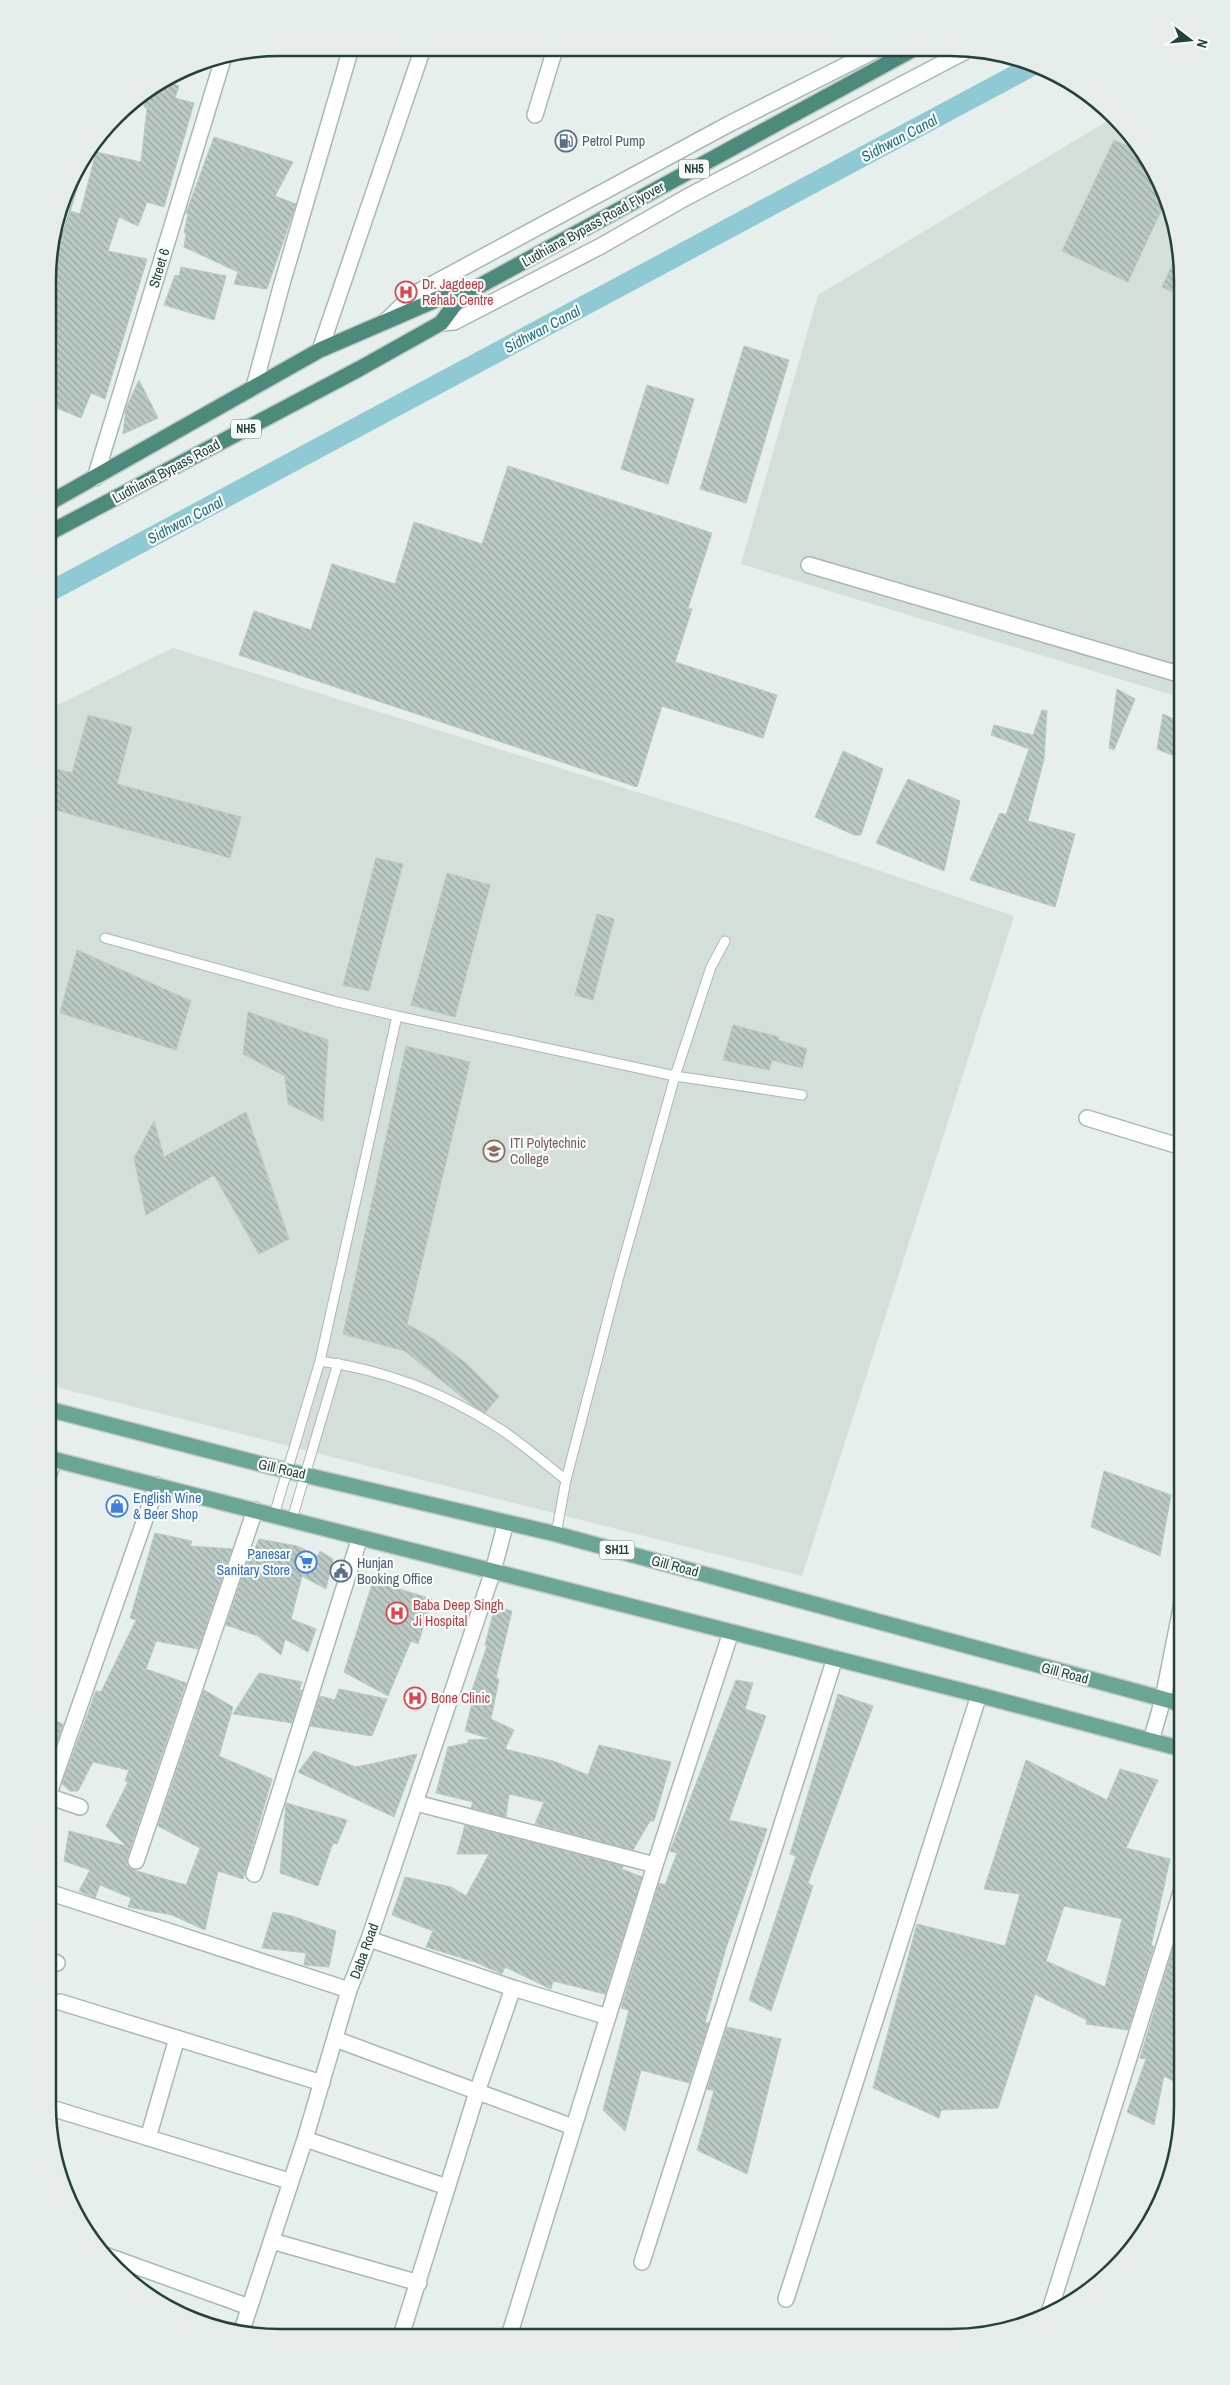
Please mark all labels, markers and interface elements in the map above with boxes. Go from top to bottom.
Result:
north arrow [1165,15,1215,65]
text: N [1193,37,1212,50]
water label: Sidhwan Canal [857,109,941,167]
fuel station icon: Petrol Pump [554,129,578,153]
place label: Petrol Pump [582,132,645,150]
road number: NH5 [679,160,709,178]
street label: Ludhiana Bypass Road Flyover [519,177,668,271]
street label: Street 6 [145,246,173,290]
place label: Dr. Jagdeep Rehab Centre [422,275,493,309]
hospital icon: Dr. Jagdeep Rehab Centre [394,280,418,304]
water label: Sidhwan Canal [500,300,584,358]
road number: NH5 [231,419,261,438]
street label: Ludhiana Bypass Road [109,435,223,507]
water label: Sidhwan Canal [143,491,227,549]
place label: ITI Polytechnic College [510,1134,586,1168]
school or university icon: ITI Polytechnic College [482,1139,506,1163]
street label: Gill Road [257,1455,307,1483]
place label: English Wine & Beer Shop [133,1489,201,1523]
shop icon: English Wine & Beer Shop [105,1494,129,1518]
road number: SH11 [600,1540,634,1560]
place label: Panesar Sanitary Store [217,1545,290,1579]
supermarket icon: Panesar Sanitary Store [294,1550,318,1574]
street label: Gill Road [650,1551,700,1581]
place label: Hunjan Booking Office [357,1554,433,1588]
public building icon: Hunjan Booking Office [329,1559,353,1583]
place label: Baba Deep Singh Ji Hospital [413,1596,504,1630]
hospital icon: Baba Deep Singh Ji Hospital [385,1601,409,1625]
street label: Gill Road [1040,1658,1090,1688]
hospital icon: Bone Clinic [403,1686,427,1710]
place label: Bone Clinic [431,1689,491,1707]
street label: Daba Road [346,1921,382,1981]

